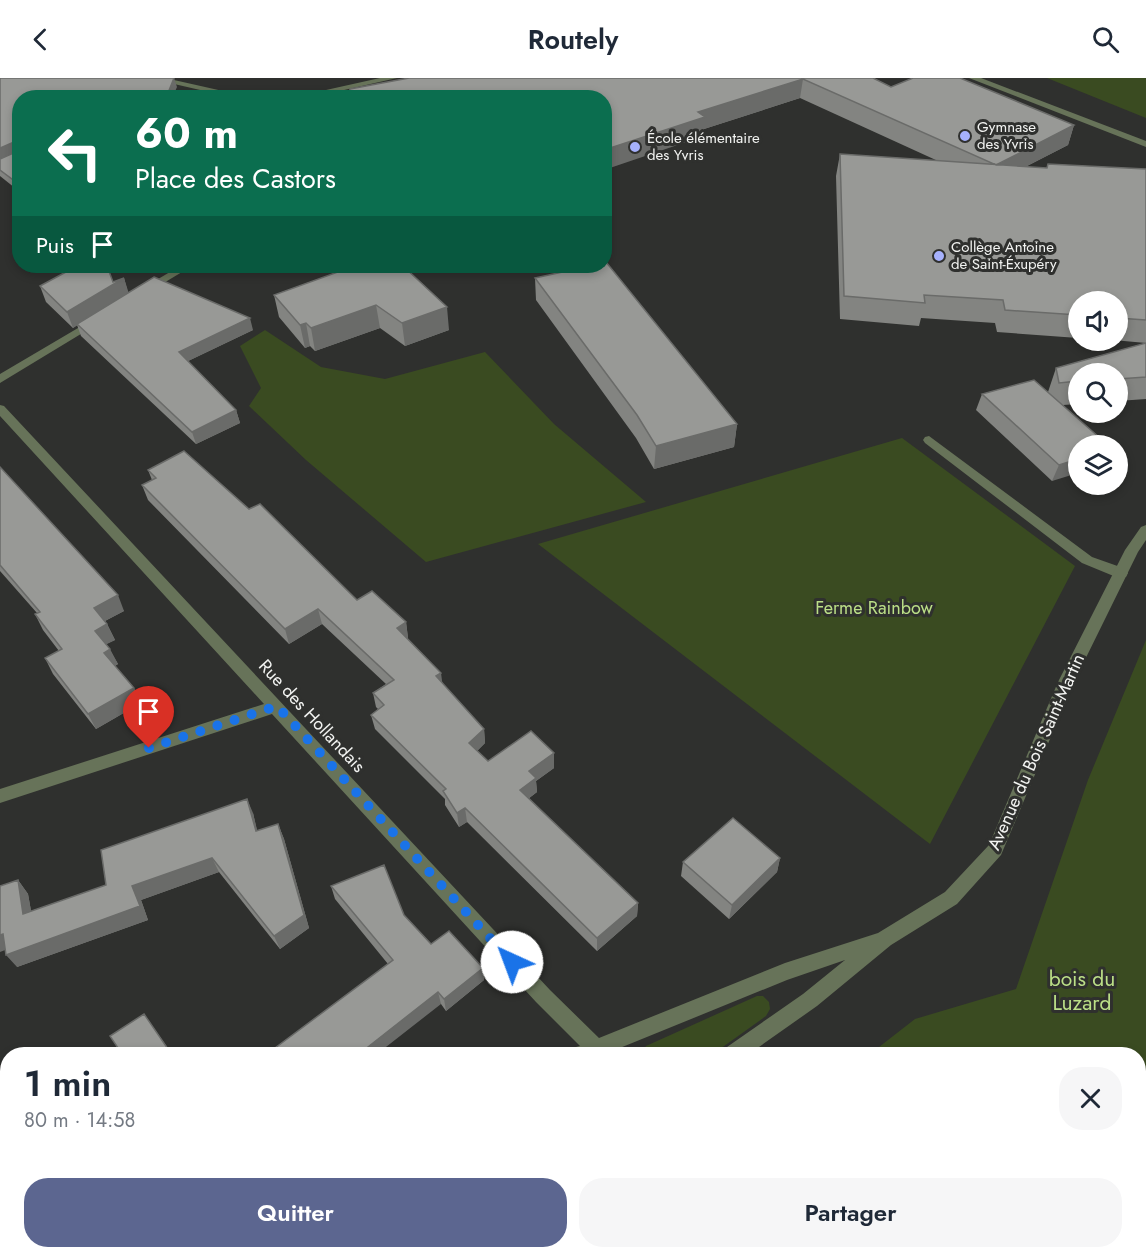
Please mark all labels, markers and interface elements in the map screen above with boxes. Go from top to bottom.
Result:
text: Routely [528,20,618,59]
icon: back [24,23,57,56]
icon: search [1089,23,1122,56]
text: 60 m [135,103,238,164]
icon: left [36,114,114,192]
place label: Gymnase des Yvris [977,116,1036,155]
place label: École élémentaire des Yvris [647,127,760,166]
marker: Gymnase des Yvris [958,129,972,143]
marker: École élémentaire des Yvris [628,140,642,154]
text: Place des Castors [135,159,336,198]
icon: arrive [86,228,119,261]
text: Puis [36,229,74,261]
place label: Collège Antoine de Saint-Éxupéry [951,236,1057,275]
marker: Collège Antoine de Saint-Éxupéry [932,249,946,263]
map controls [1068,291,1128,495]
button: sound [1068,291,1128,351]
button: search [1068,363,1128,423]
button: layers [1068,435,1128,495]
park label: Ferme Rainbow [815,595,934,621]
street label: Avenue du Bois Saint-Martin [981,650,1091,854]
street label: Rue des Hollandais [253,654,371,778]
pin [123,686,174,748]
icon: arrive [132,695,165,728]
position arrow [480,930,544,994]
park label: bois du Luzard [1049,964,1115,1018]
text: 1 min [24,1057,111,1109]
button: close [1059,1067,1122,1130]
text: 80 m · 14:58 [24,1106,135,1135]
button: Quitter [24,1178,567,1247]
button: Partager [579,1178,1122,1247]

